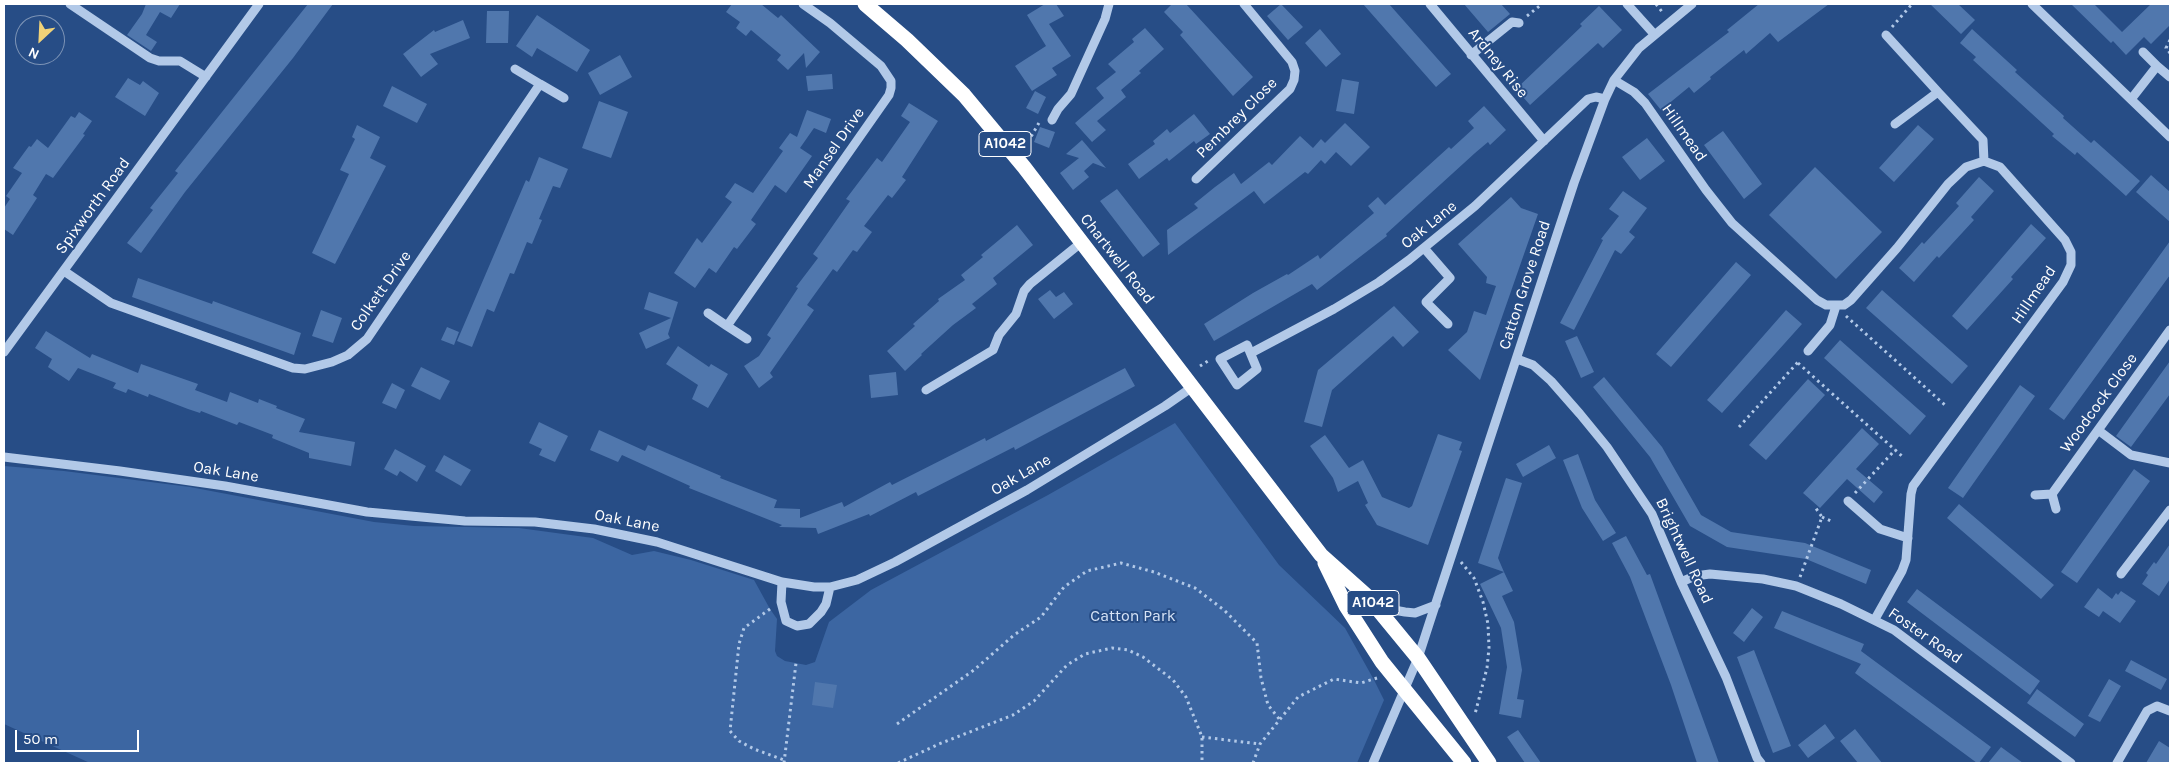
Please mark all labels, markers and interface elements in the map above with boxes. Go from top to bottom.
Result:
north arrow [15,15,65,65]
street label: Ardney Rise [1464,24,1532,102]
text: N [26,43,42,63]
street label: Pembrey Close [1193,74,1281,162]
street label: Hillmead [1657,101,1711,165]
street label: Mansel Drive [799,104,869,192]
road number: A1042 [979,132,1031,156]
street label: Spixworth Road [52,154,134,258]
street label: Oak Lane [1397,197,1461,253]
street label: Chartwell Road [1076,210,1158,308]
street label: Catton Grove Road [1495,218,1555,352]
street label: Colkett Drive [346,247,416,335]
street label: Hillmead [2008,262,2060,328]
street label: Woodcock Close [2056,349,2142,457]
street label: Oak Lane [988,450,1054,500]
street label: Oak Lane [192,457,260,487]
street label: Brightwell Road [1651,495,1717,607]
street label: Oak Lane [593,505,661,537]
road number: A1042 [1347,590,1399,616]
street label: Foster Road [1884,604,1966,668]
park label: Catton Park [1090,606,1176,626]
scale bar [18,720,141,752]
text: 50 m [23,730,58,748]

